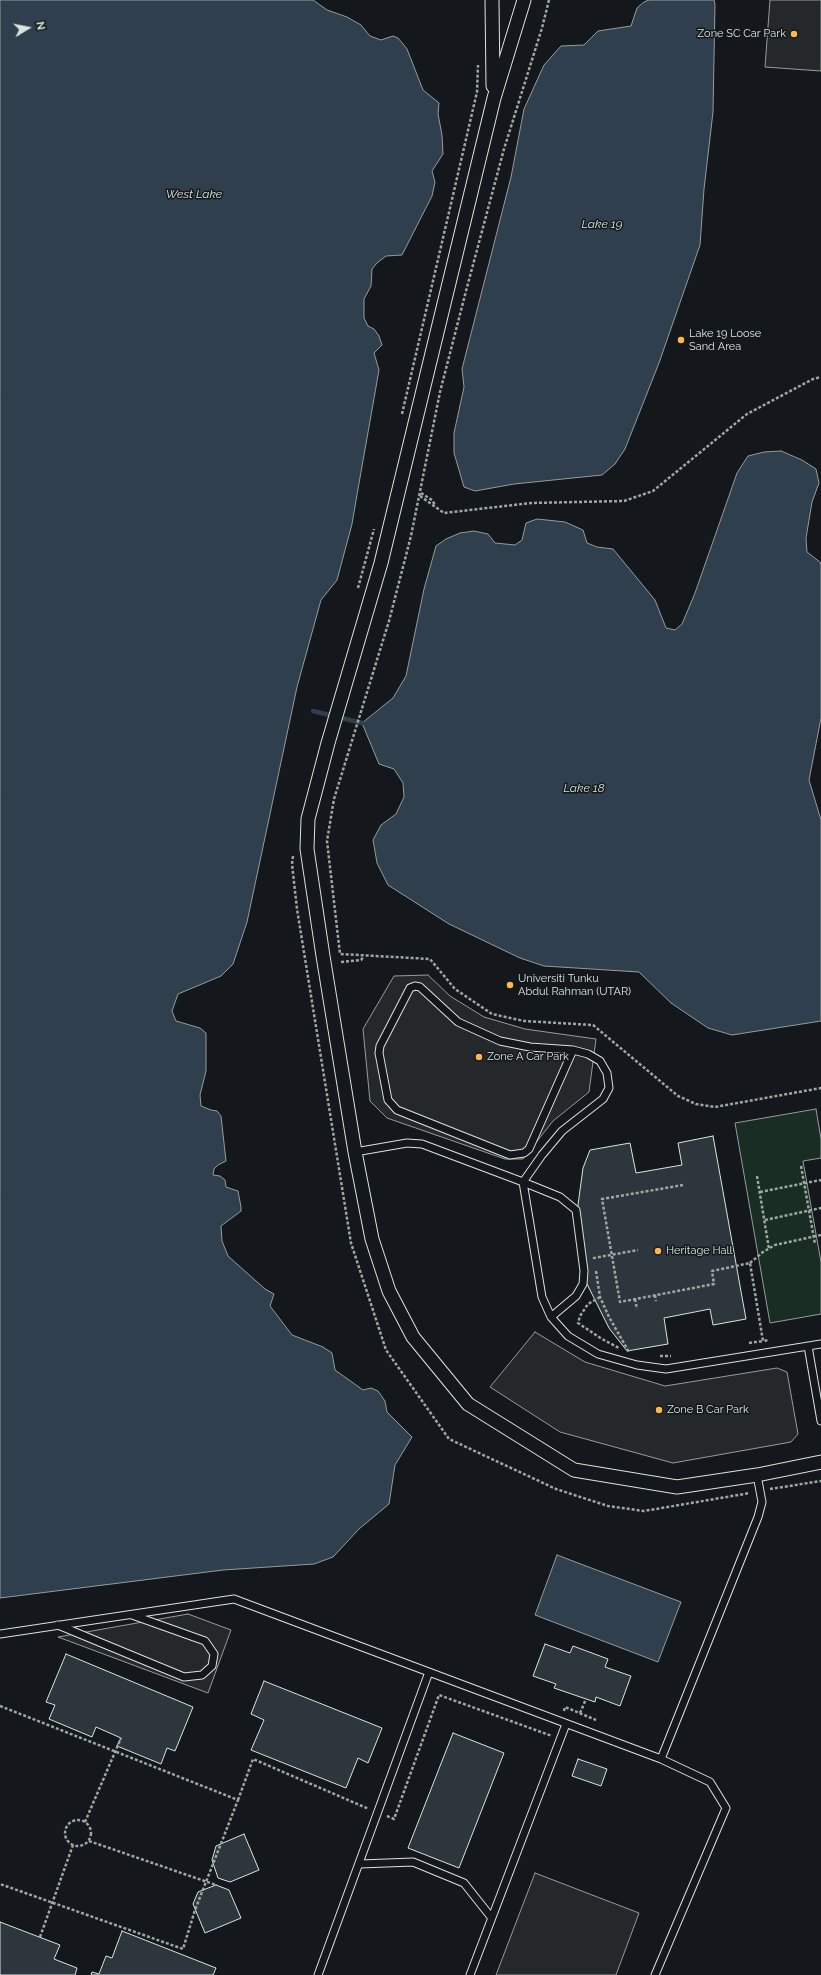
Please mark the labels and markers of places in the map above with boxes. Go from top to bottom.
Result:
place label: Zone SC Car Park [697,27,786,41]
marker: Zone SC Car Park [789,29,799,39]
place label: Lake 19 Loose Sand Area [689,327,761,353]
marker: Lake 19 Loose Sand Area [676,335,686,345]
place label: Universiti Tunku Abdul Rahman (UTAR) [518,972,631,998]
marker: Universiti Tunku Abdul Rahman (UTAR) [505,980,515,990]
place label: Zone A Car Park [487,1050,569,1064]
marker: Zone A Car Park [474,1052,484,1062]
place label: Heritage Hall [666,1244,733,1258]
marker: Heritage Hall [653,1246,663,1256]
place label: Zone B Car Park [667,1403,749,1417]
marker: Zone B Car Park [654,1405,664,1415]

